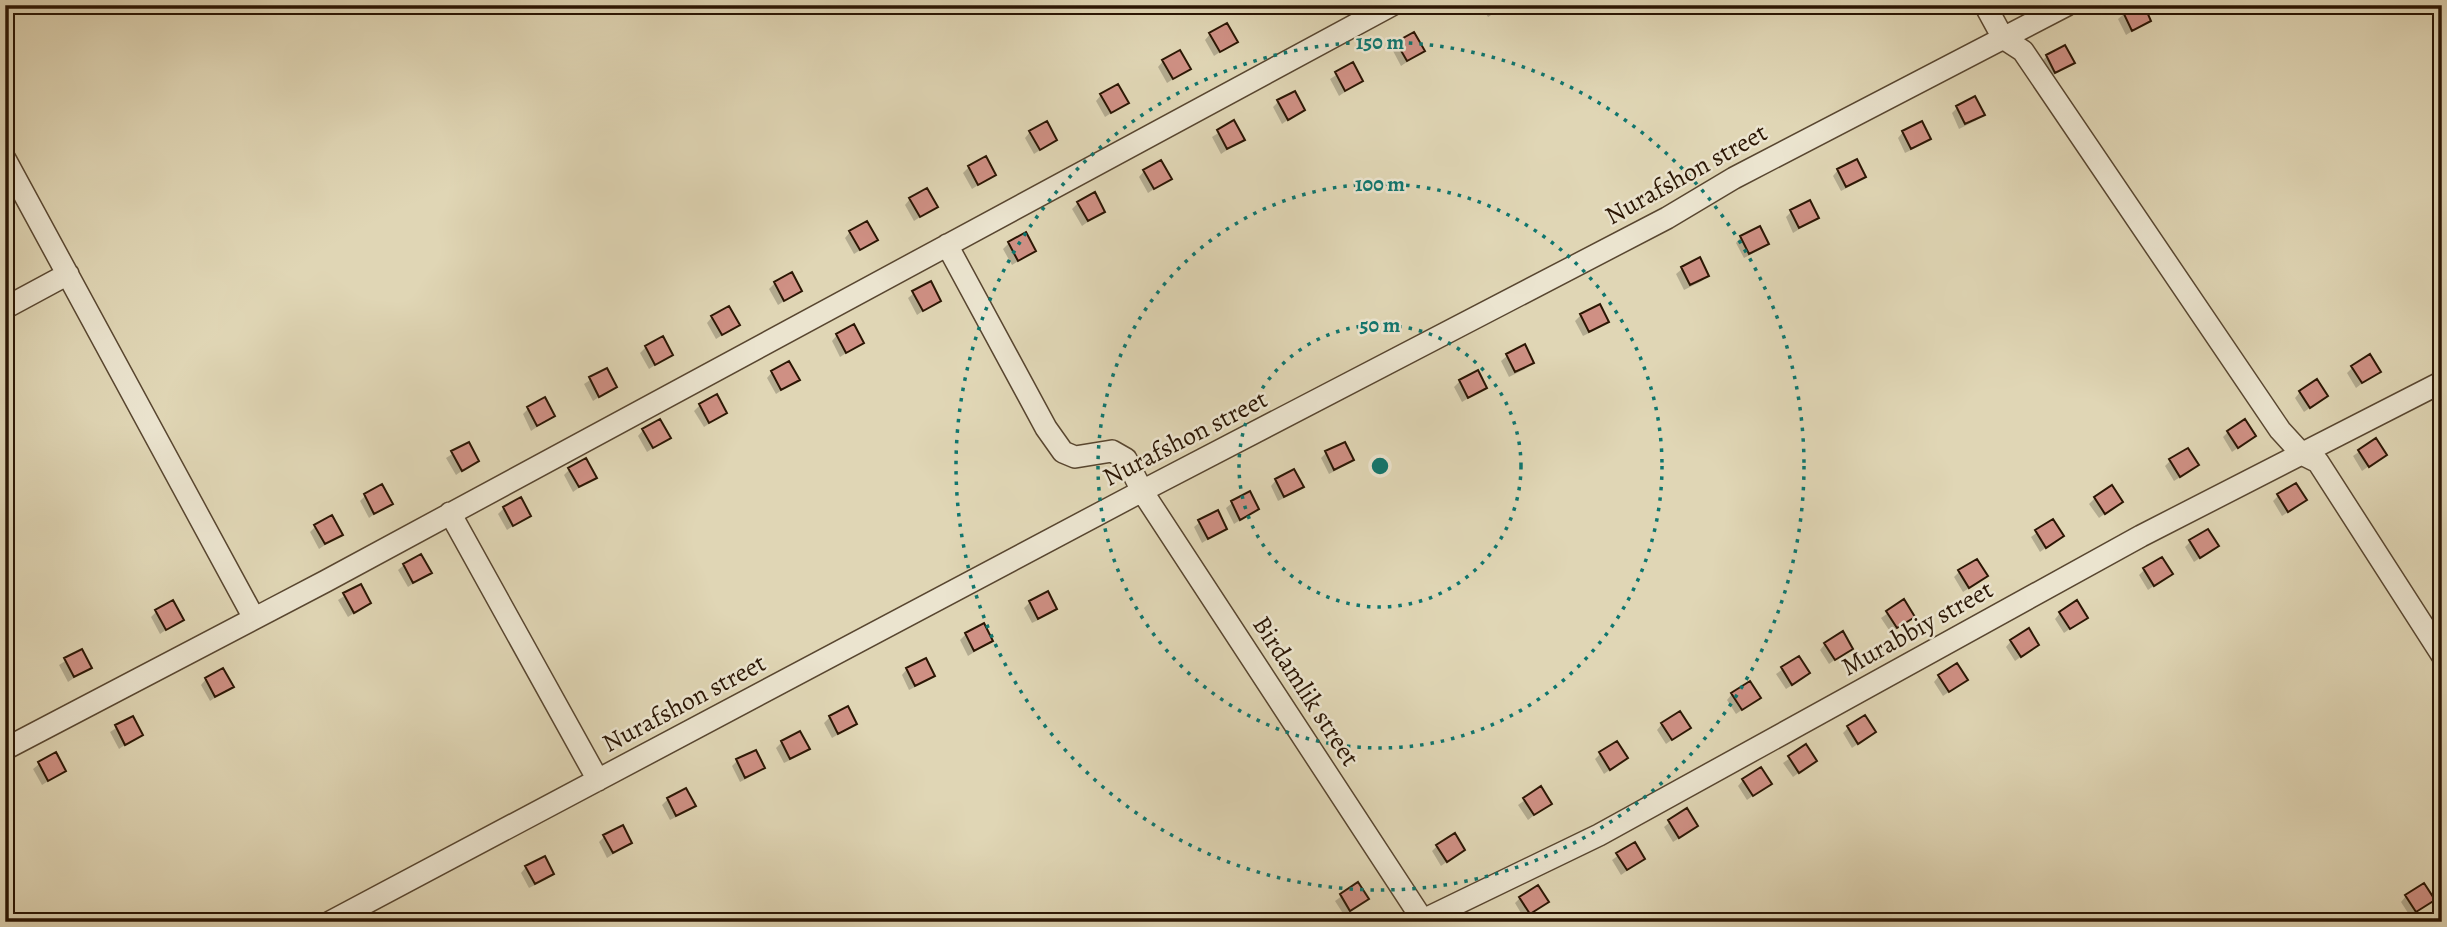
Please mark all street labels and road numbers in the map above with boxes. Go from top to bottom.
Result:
street label: Nurafshon street [1599,115,1774,233]
street label: Nurafshon street [1097,381,1274,495]
street label: Murabbiy street [1835,572,2000,684]
street label: Birdamlik street [1244,609,1368,773]
street label: Nurafshon street [596,645,772,761]

